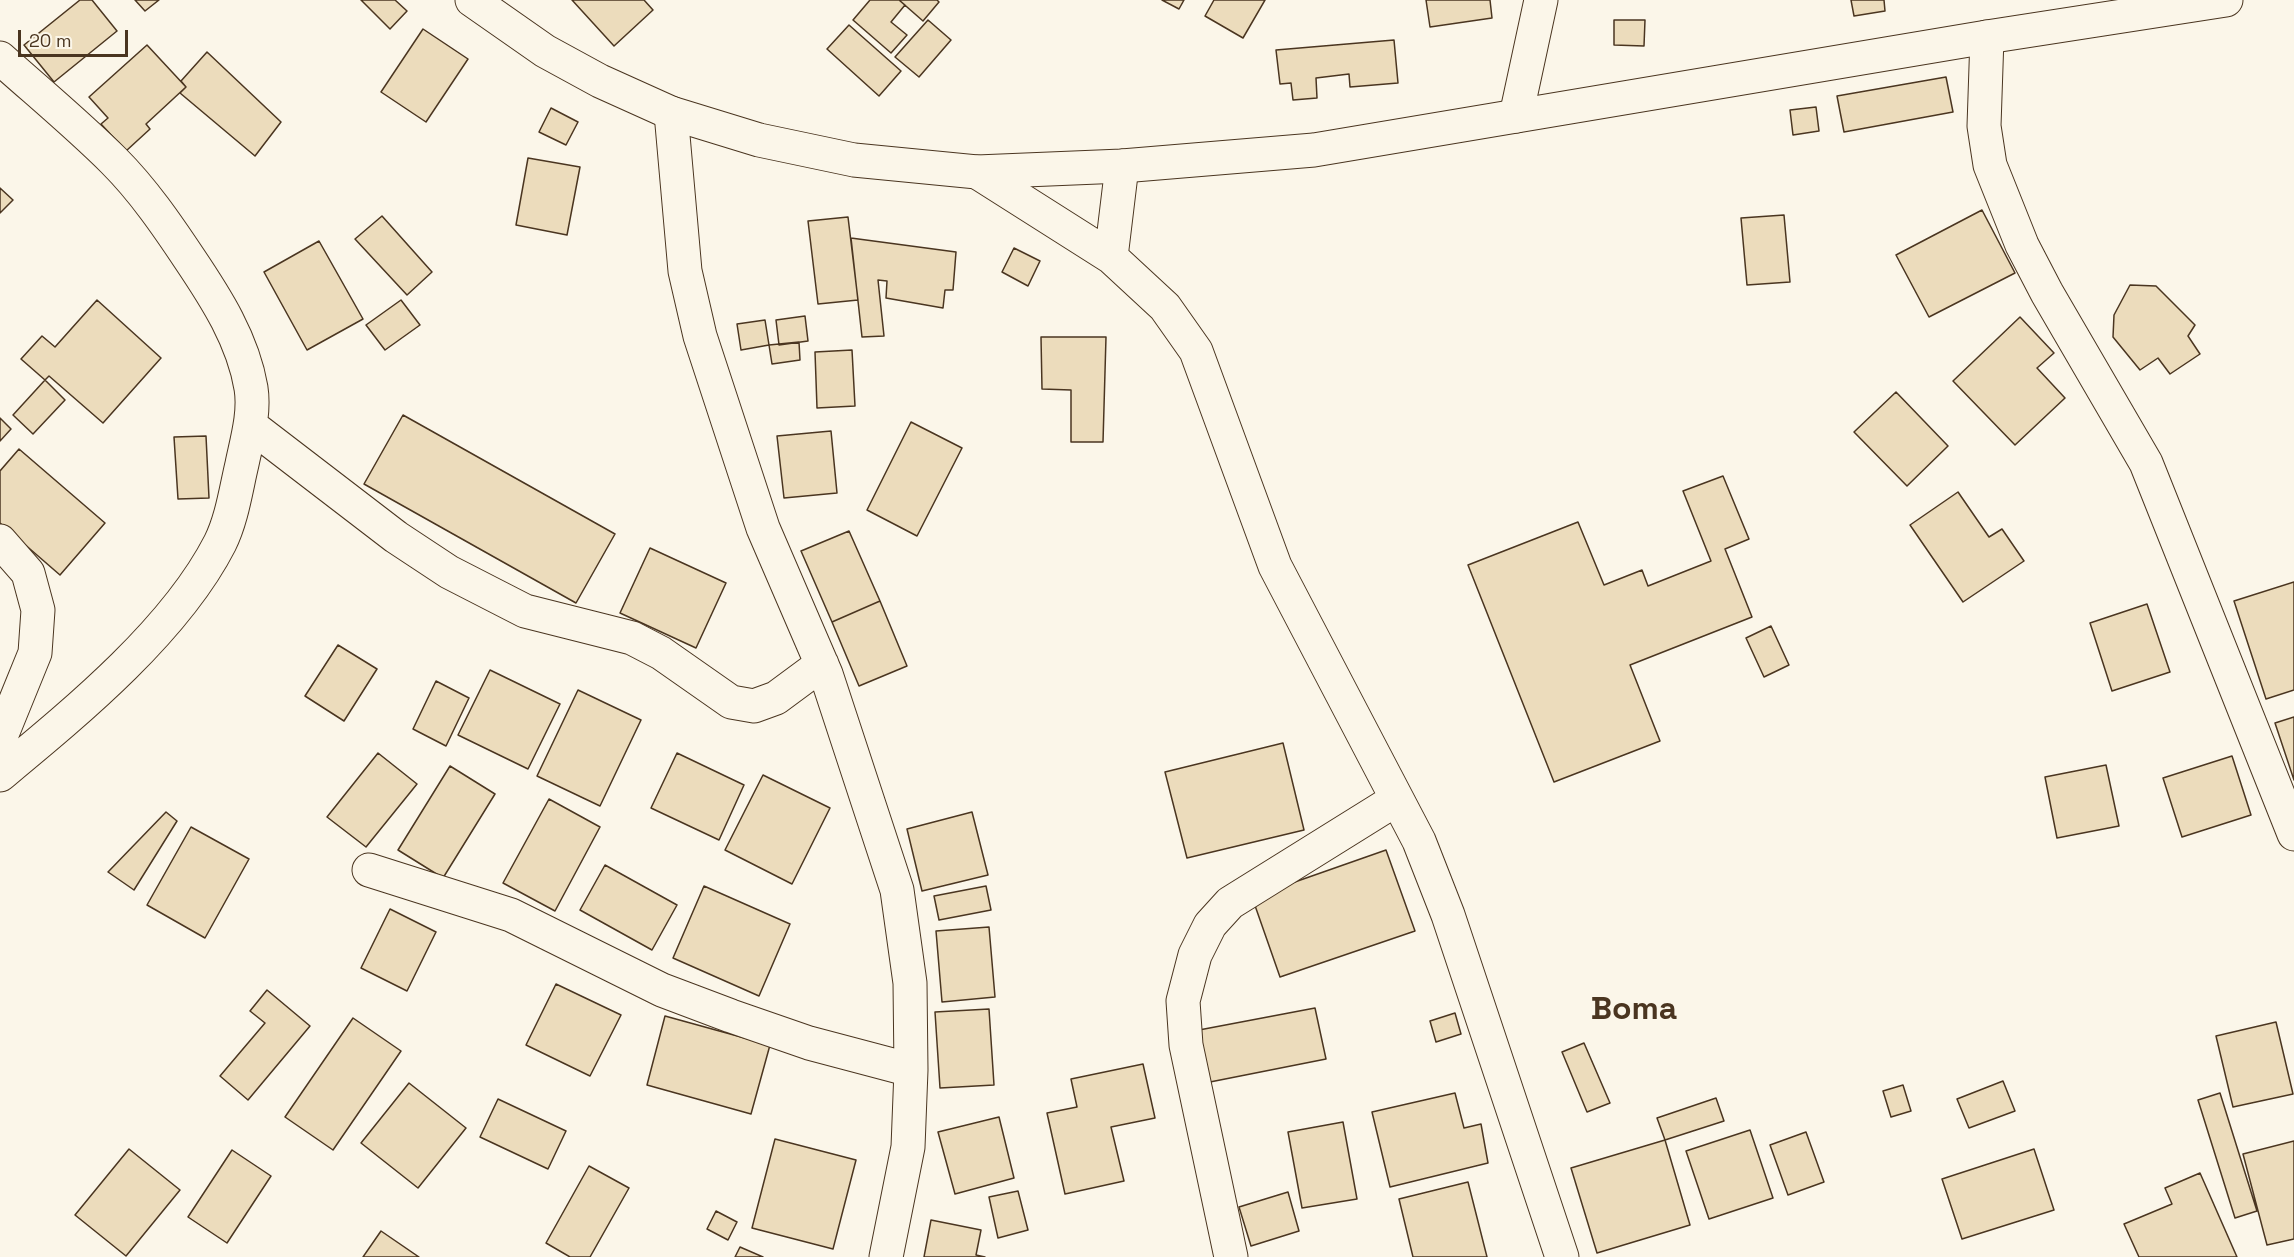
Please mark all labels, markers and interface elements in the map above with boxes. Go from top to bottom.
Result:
scale bar [21,18,130,56]
text: 20 m [29,29,72,52]
district label: Boma [1591,991,1677,1029]

